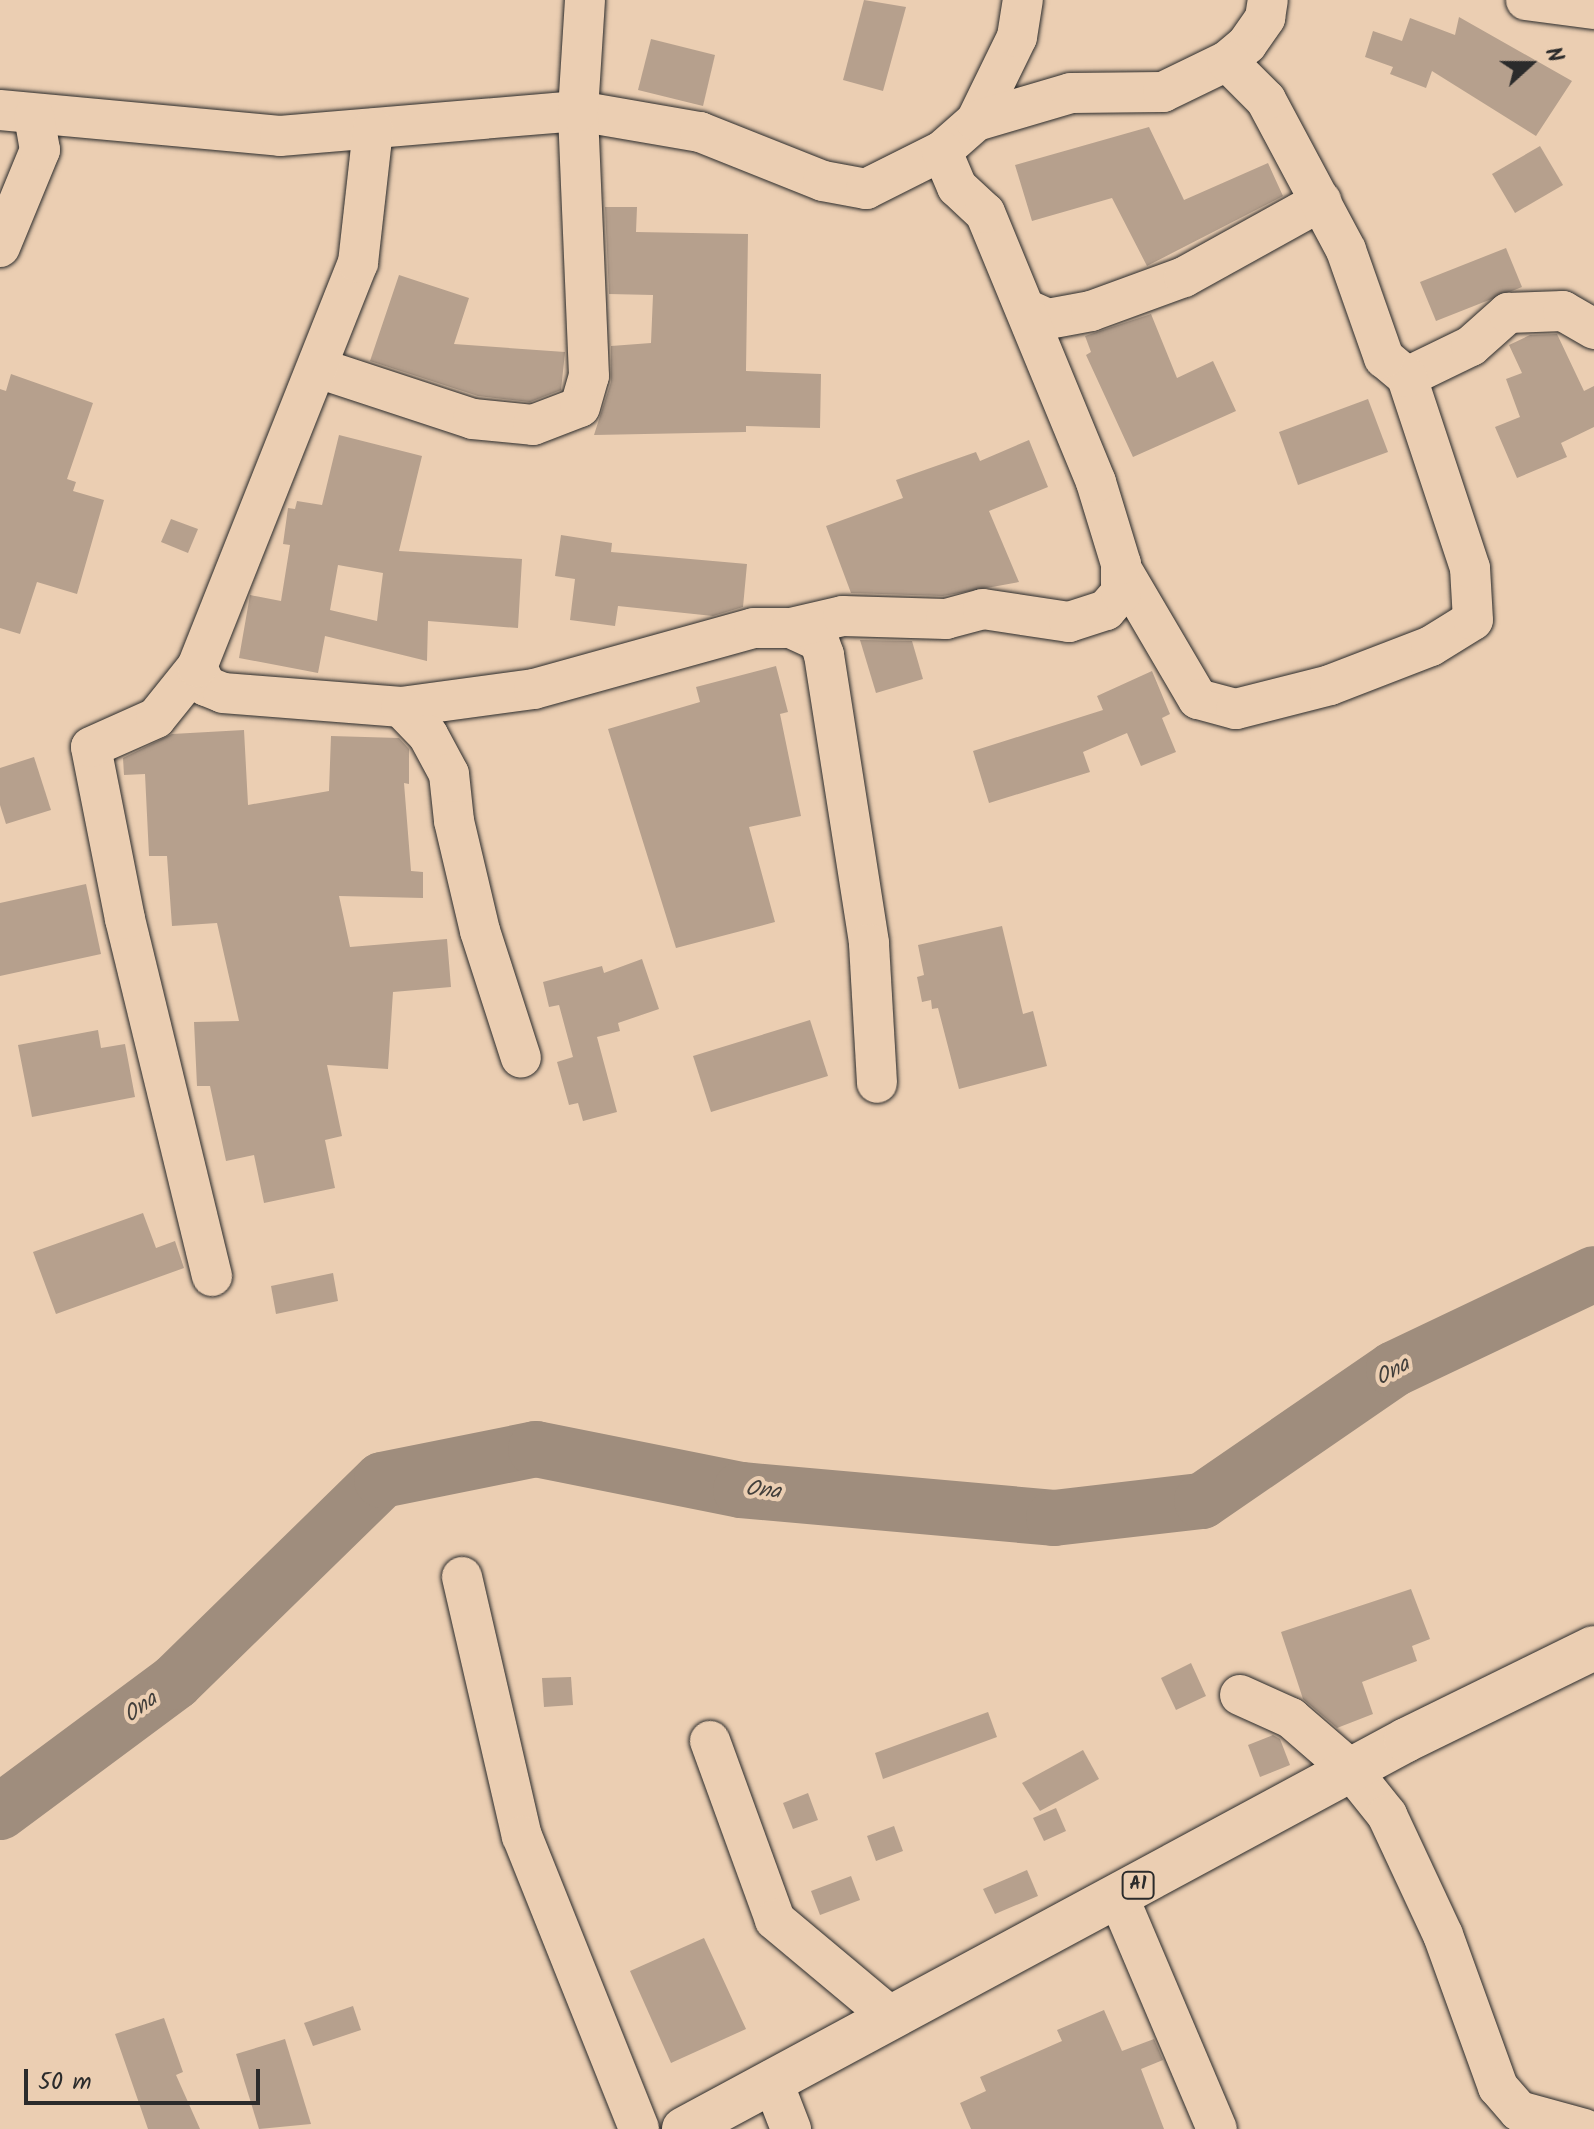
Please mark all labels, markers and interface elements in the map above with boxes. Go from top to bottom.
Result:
north arrow [1490,24,1570,104]
text: N [1534,42,1572,68]
water label: Ona [1371,1352,1415,1392]
water label: Ona [744,1476,782,1506]
water label: Ona [119,1687,163,1729]
road number: A1 [1120,1871,1156,1899]
scale bar [28,2053,264,2103]
text: 50 m [38,2063,92,2102]

